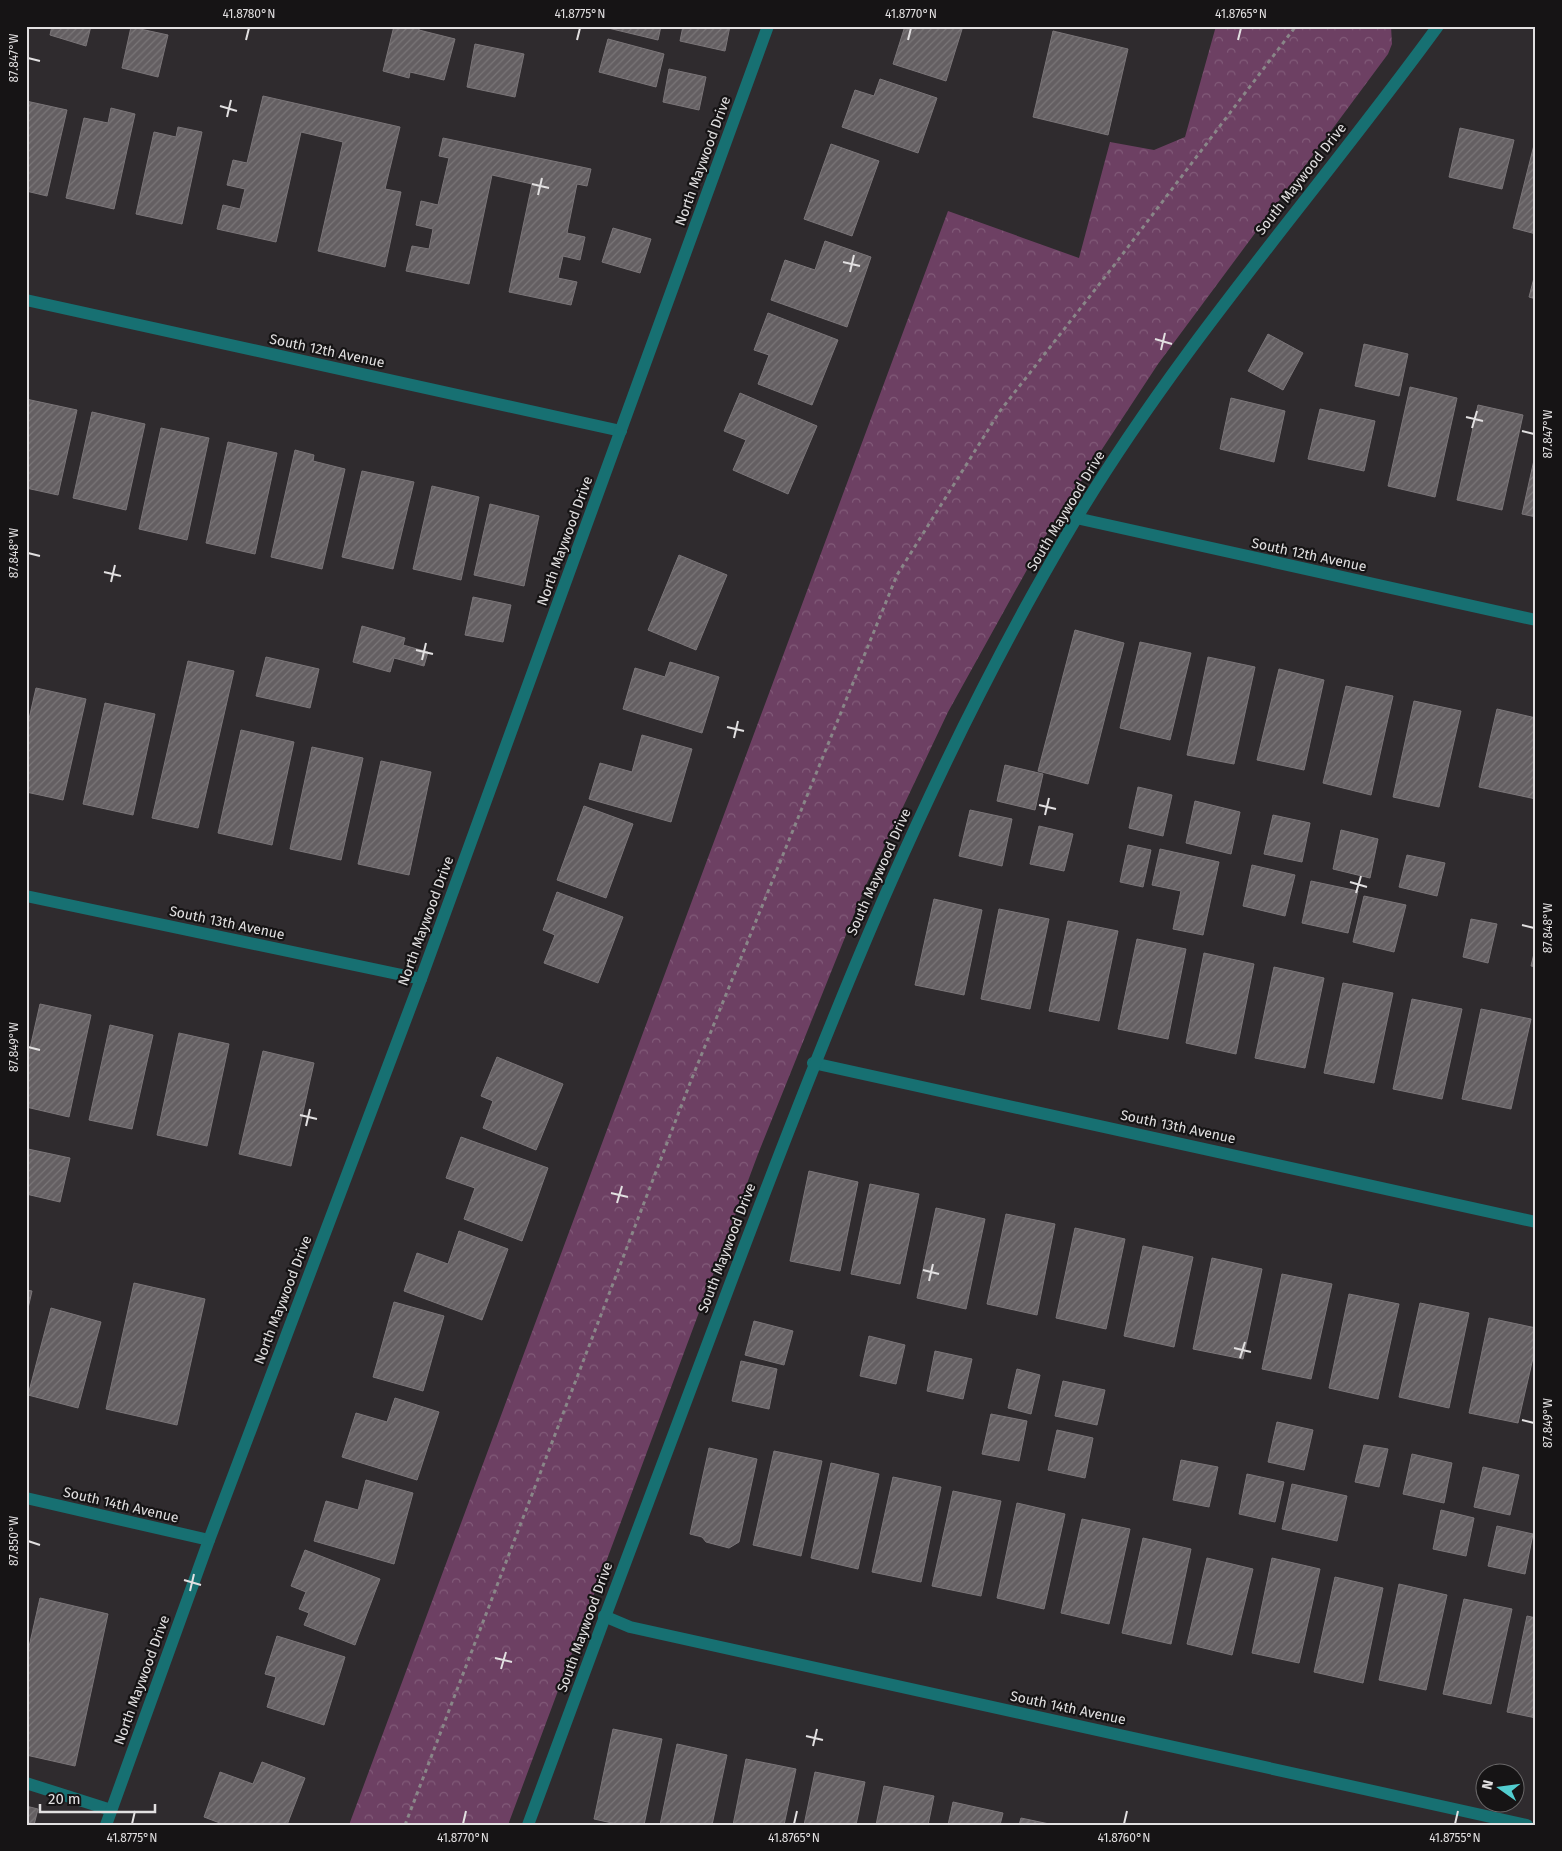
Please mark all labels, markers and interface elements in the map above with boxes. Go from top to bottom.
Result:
text: 41.8780°N [222,7,276,21]
text: 41.8775°N [554,7,606,21]
text: 41.8770°N [885,7,937,21]
text: 41.8765°N [1215,7,1267,21]
text: 87.847°W [7,33,21,82]
street label: North Maywood Drive [672,94,734,228]
street label: South Maywood Drive [1252,120,1350,238]
street label: South 12th Avenue [268,330,386,372]
text: 87.847°W [1541,409,1555,458]
street label: South Maywood Drive [1023,448,1109,574]
street label: North Maywood Drive [534,474,596,608]
text: 87.848°W [7,528,21,578]
street label: South 12th Avenue [1250,534,1368,576]
street label: South Maywood Drive [843,806,915,938]
street label: North Maywood Drive [395,854,457,988]
street label: South 13th Avenue [168,902,286,944]
text: 87.848°W [1541,903,1555,953]
text: 87.849°W [7,1022,21,1072]
street label: South 13th Avenue [1119,1106,1237,1148]
street label: South Maywood Drive [694,1181,760,1315]
street label: North Maywood Drive [251,1233,315,1367]
text: 87.849°W [1541,1398,1555,1448]
street label: South 14th Avenue [62,1483,180,1527]
text: 87.850°W [7,1516,21,1566]
street label: South Maywood Drive [554,1560,616,1694]
street label: North Maywood Drive [111,1613,173,1747]
street label: South 14th Avenue [1009,1687,1127,1729]
north arrow [1474,1764,1524,1814]
text: N [1478,1778,1497,1792]
scale bar [40,1781,155,1813]
text: 20 m [48,1790,81,1808]
text: 41.8775°N [106,1831,158,1845]
text: 41.8770°N [437,1831,489,1845]
text: 41.8765°N [768,1831,820,1845]
text: 41.8760°N [1098,1831,1150,1845]
text: 41.8755°N [1429,1831,1481,1845]

